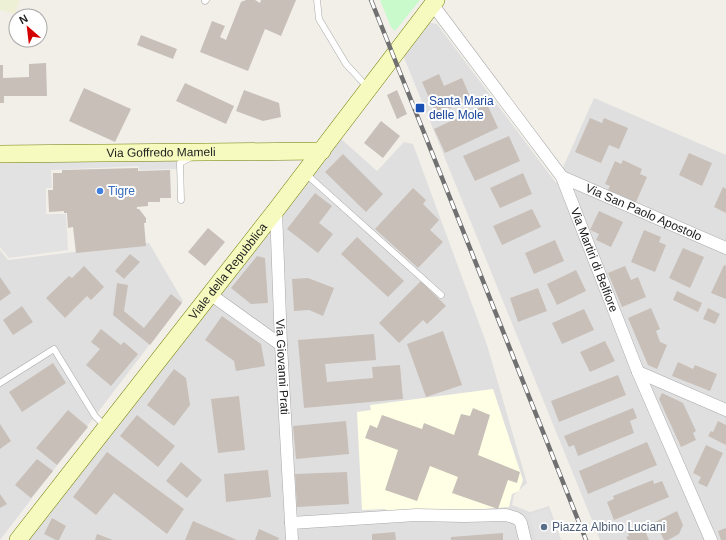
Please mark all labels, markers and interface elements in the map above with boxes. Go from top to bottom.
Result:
north arrow [8,8,48,48]
text: N [17,12,30,26]
place label: Santa Maria delle Mole [429,94,494,122]
marker: Santa Maria delle Mole [414,102,426,114]
street label: Via Goffredo Mameli [106,145,216,160]
street label: Via San Paolo Apostolo [583,181,704,244]
place label: Tigre [108,184,135,198]
marker: Tigre [95,186,105,196]
street label: Via Martiri di Belfiore [568,206,621,314]
street label: Viale della Repubblica [186,220,270,322]
street label: Via Giovanni Prati [273,319,292,415]
place label: Piazza Albino Luciani [552,520,665,534]
marker: Piazza Albino Luciani [539,522,549,532]

